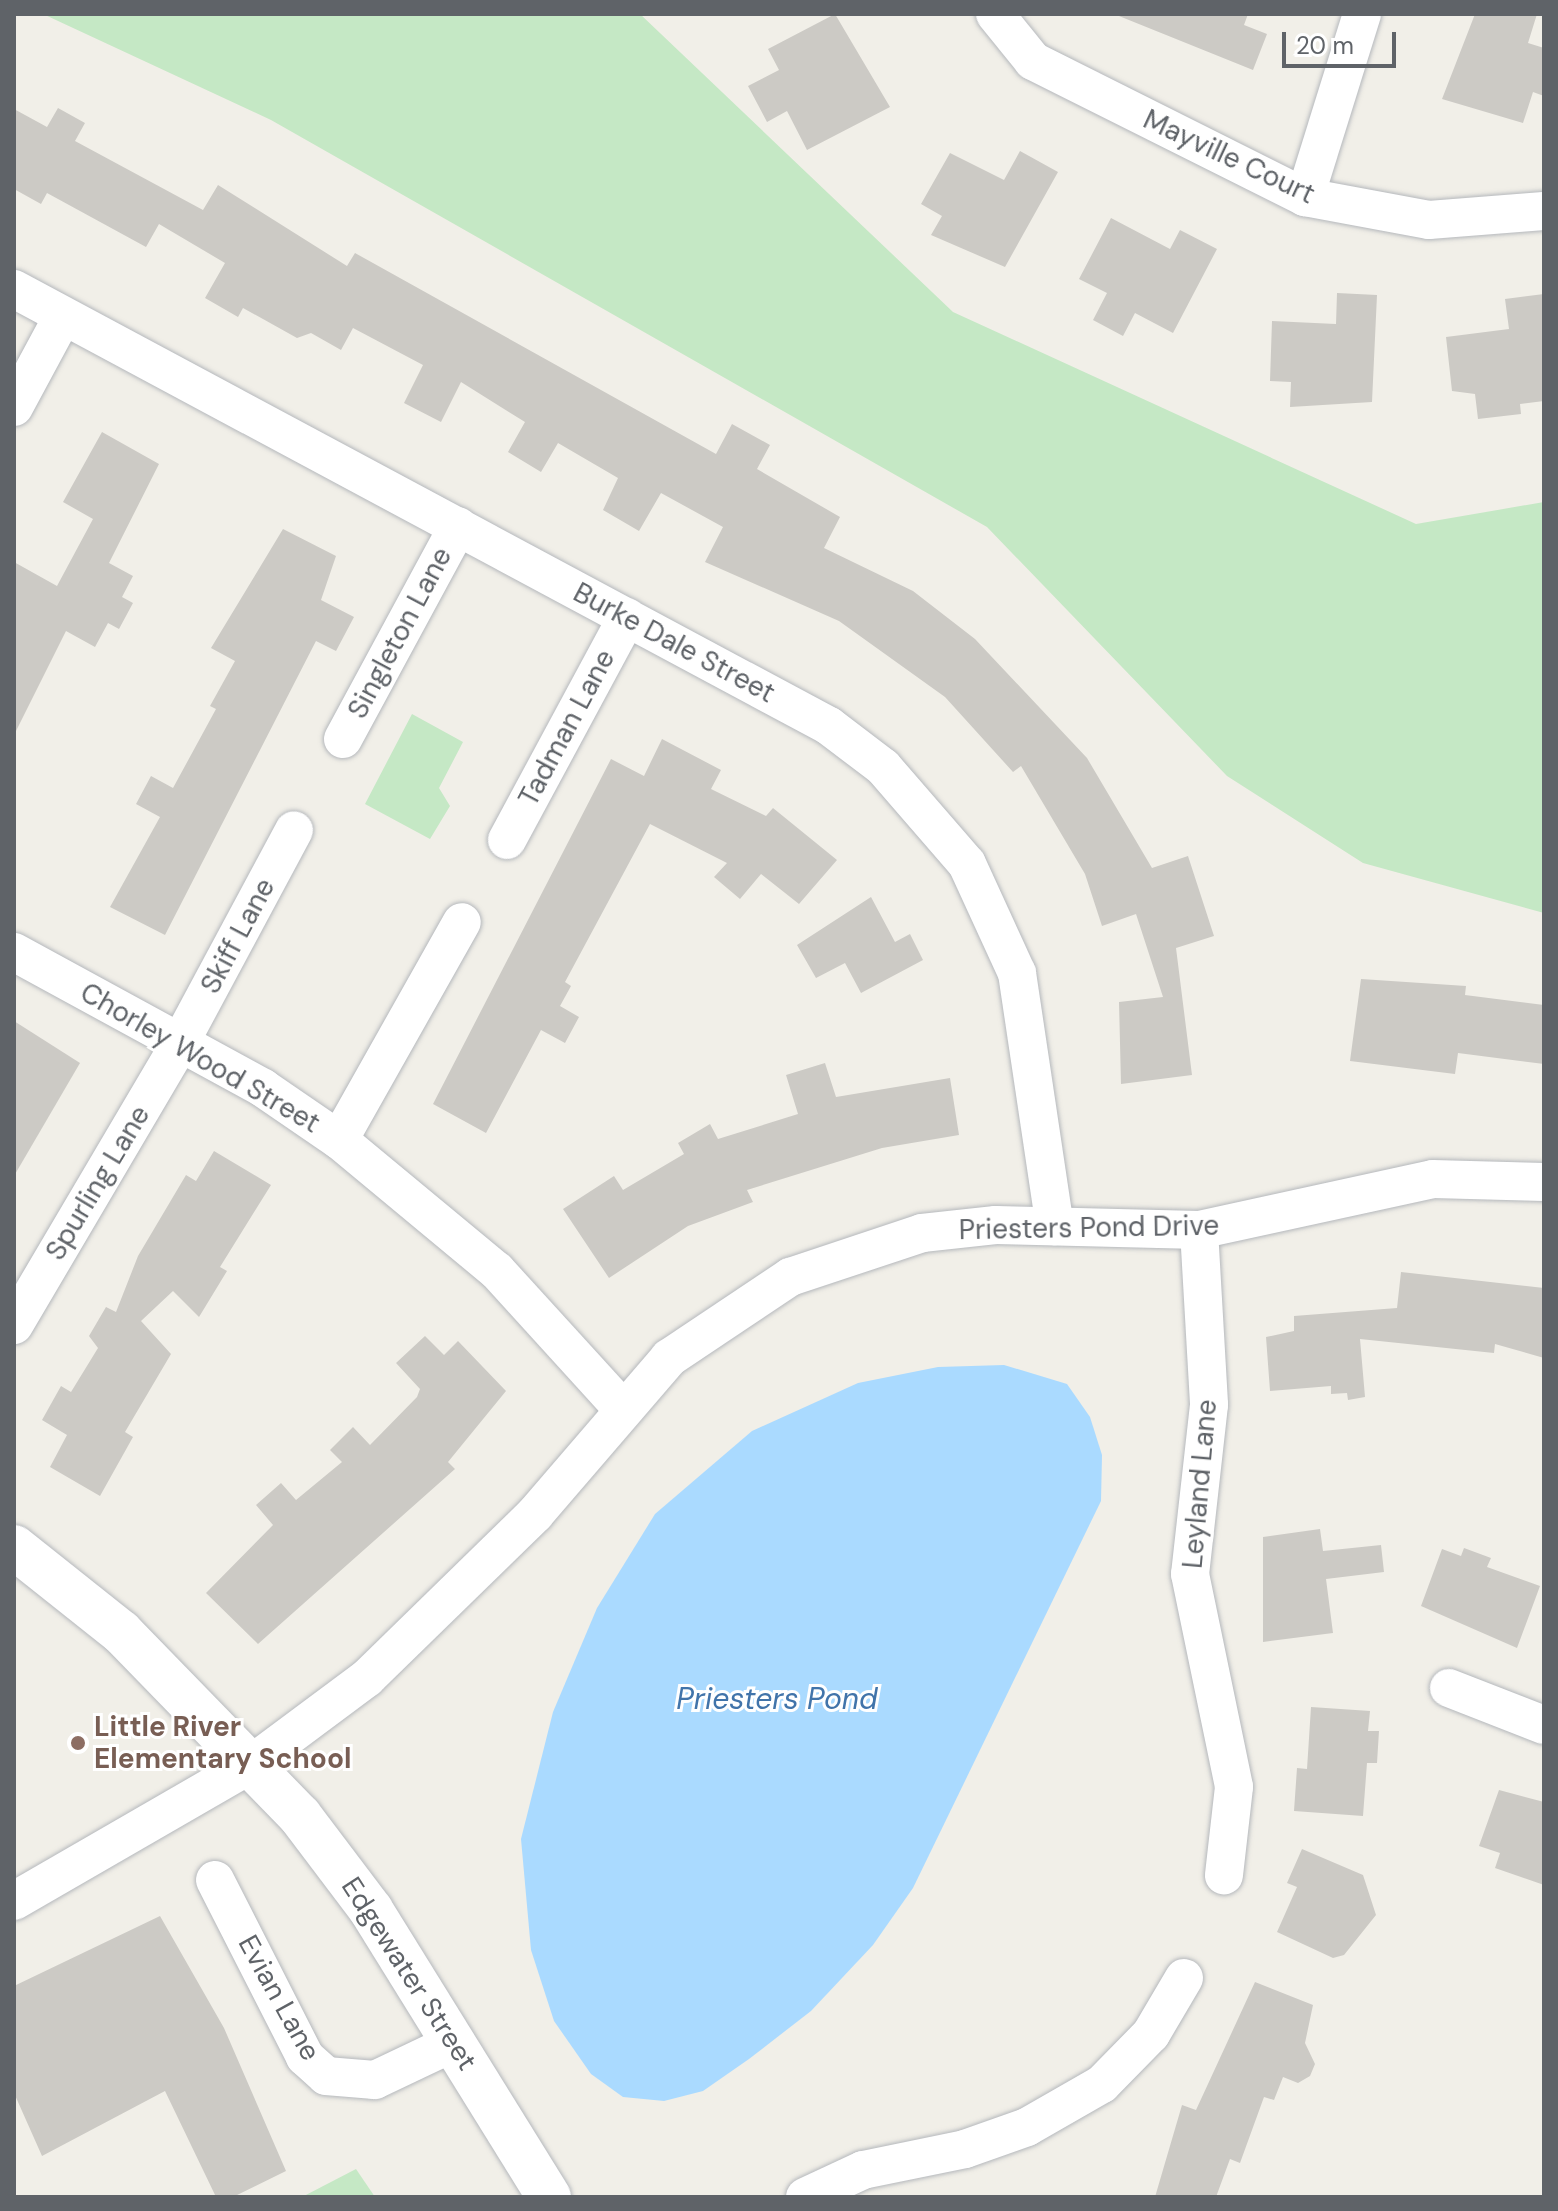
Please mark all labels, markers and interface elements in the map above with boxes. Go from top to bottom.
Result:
scale bar [1286,16,1400,66]
text: 20 m [1296,30,1354,61]
street label: Mayville Court [1138,103,1320,211]
street label: Singleton Lane [341,542,459,724]
street label: Burke Dale Street [568,576,780,710]
street label: Tadman Lane [512,644,622,812]
street label: Skiff Lane [194,873,282,999]
street label: Chorley Wood Street [74,976,326,1140]
street label: Spurling Lane [39,1100,157,1266]
street label: Priesters Pond Drive [959,1209,1219,1247]
street label: Leyland Lane [1176,1398,1224,1570]
water label: Priesters Pond [676,1681,878,1717]
place label: Little River Elementary School [94,1710,351,1776]
marker: Little River Elementary School [69,1734,87,1752]
street label: Edgewater Street [334,1871,484,2077]
street label: Evian Lane [231,1930,327,2066]

